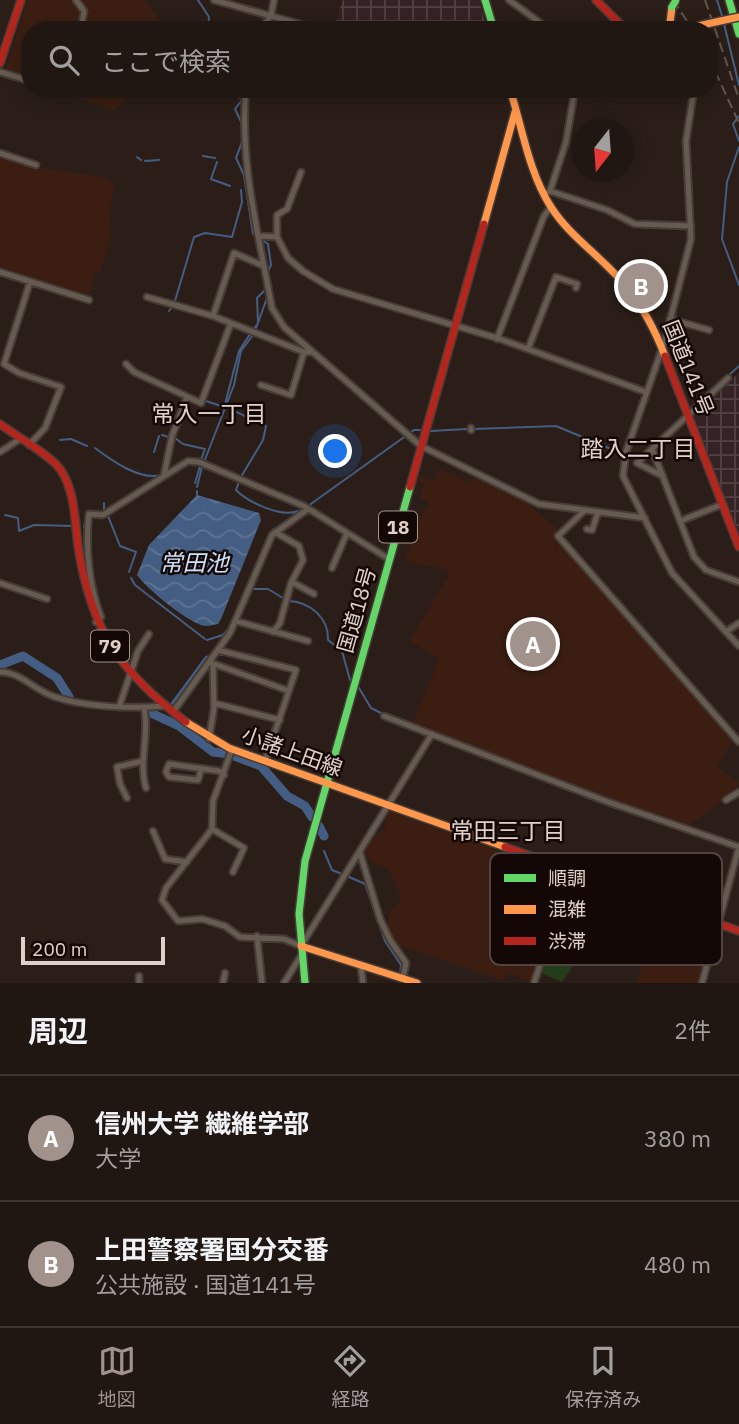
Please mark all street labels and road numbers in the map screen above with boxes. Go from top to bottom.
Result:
street label: 国道141号 [657,316,721,420]
road number: 18 [379,512,417,542]
street label: 国道18号 [330,563,382,656]
road number: 79 [91,631,129,662]
street label: 小諸上田線 [238,720,346,782]

